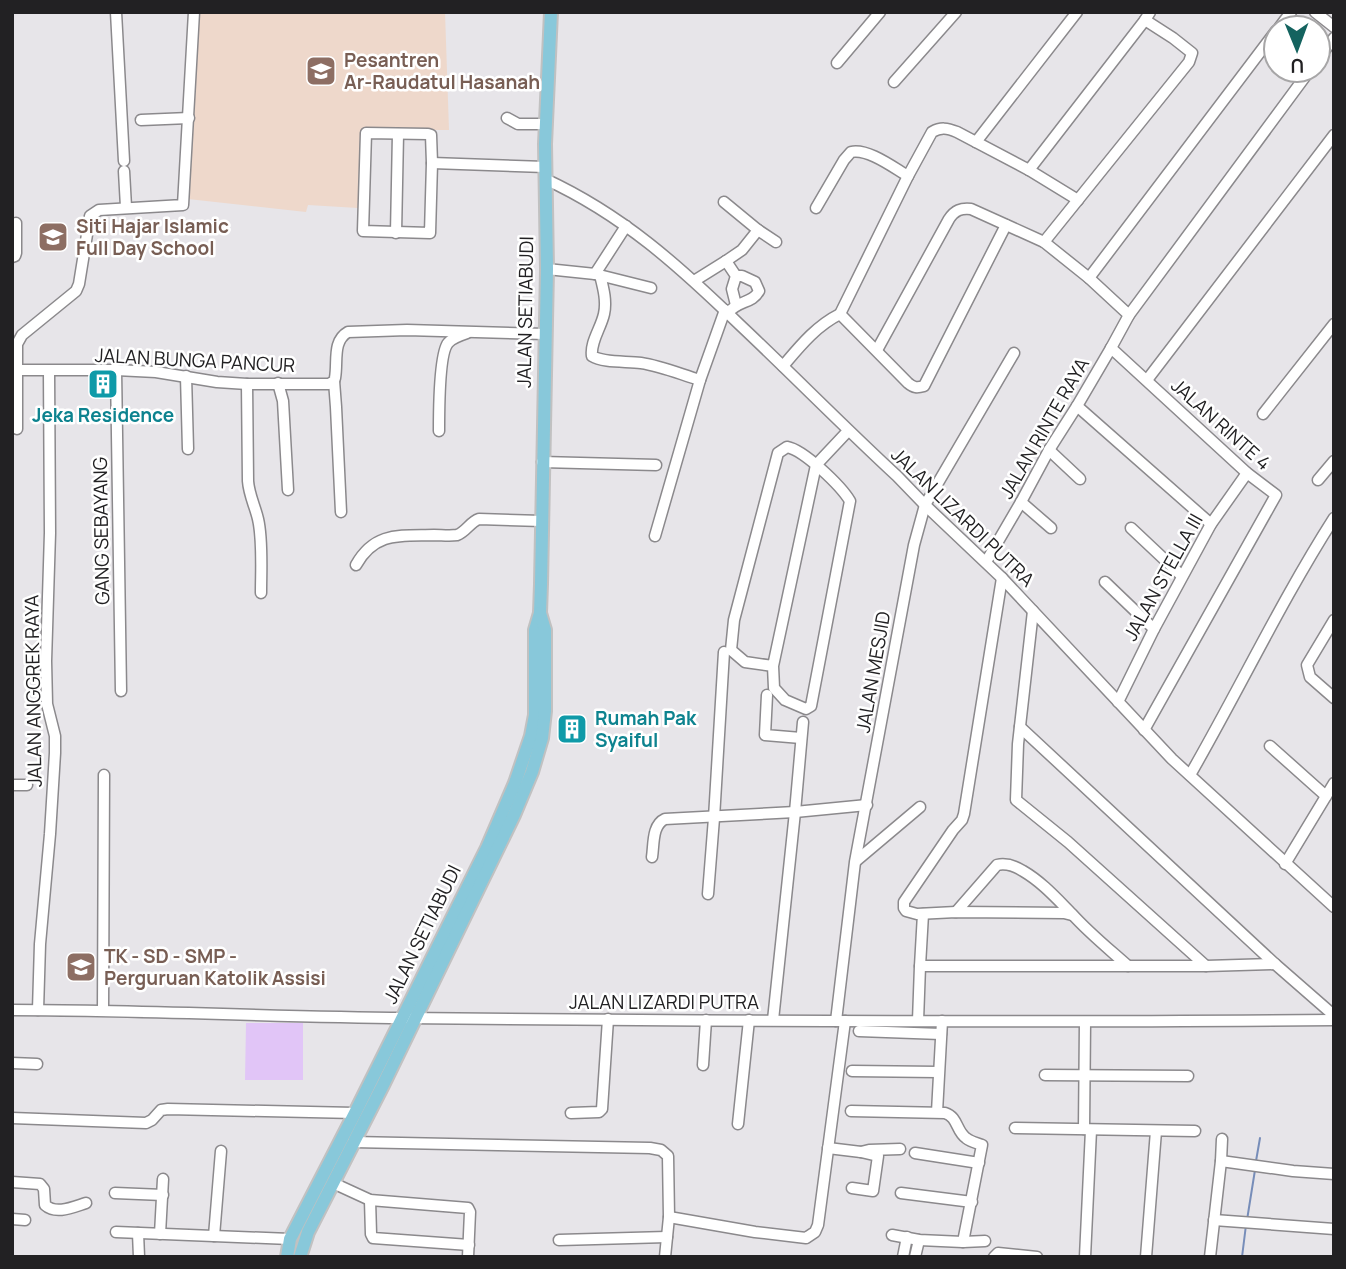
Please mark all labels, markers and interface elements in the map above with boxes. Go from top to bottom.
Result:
north arrow [1262,14,1332,84]
place label: Pesantren Ar-Raudatul Hasanah [344,47,540,95]
text: U [1290,53,1304,79]
school or university icon: Pesantren Ar-Raudatul Hasanah [304,54,338,88]
place label: Siti Hajar Islamic Full Day School [76,213,229,261]
school or university icon: Siti Hajar Islamic Full Day School [36,220,70,254]
street label: JALAN SETIABUDI [511,236,539,388]
street label: JALAN BUNGA PANCUR [94,342,296,378]
street label: JALAN RINTE RAYA [993,353,1095,503]
building icon: Jeka Residence [86,367,120,401]
street label: JALAN RINTE 4 [1166,372,1276,476]
place label: Jeka Residence [32,402,174,428]
street label: JALAN LIZARDI PUTRA [886,442,1040,592]
street label: GANG SEBAYANG [87,457,115,605]
street label: JALAN STELLA III [1117,509,1209,645]
street label: JALAN ANGGREK RAYA [18,595,48,787]
street label: JALAN MESJID [850,609,896,735]
place label: Rumah Pak Syaiful [595,705,697,753]
building icon: Rumah Pak Syaiful [555,712,589,746]
street label: JALAN SETIABUDI [377,860,467,1008]
place label: TK - SD - SMP - Perguruan Katolik Assisi [104,943,326,991]
school or university icon: TK - SD - SMP - Perguruan Katolik Assisi [64,950,98,984]
street label: JALAN LIZARDI PUTRA [569,989,759,1015]

